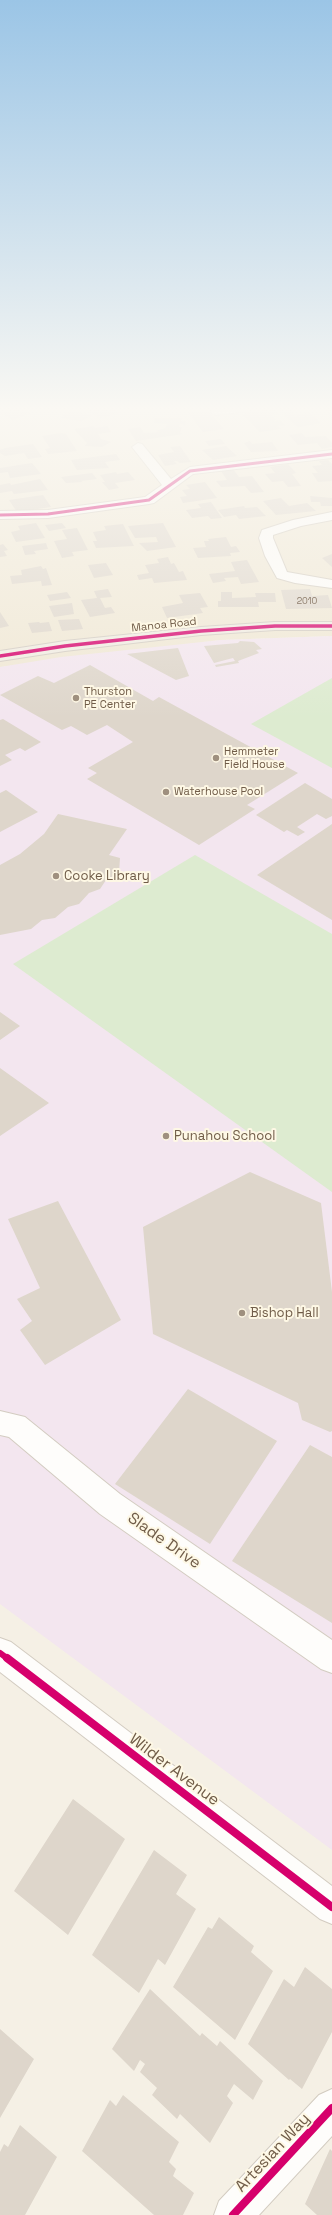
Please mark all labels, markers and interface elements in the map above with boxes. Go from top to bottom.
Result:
house number: 2010 [297,597,317,607]
street label: Manoa Road [131,615,197,635]
place label: Thurston PE Center [84,685,135,711]
marker: Thurston PE Center [71,693,81,703]
place label: Hemmeter Field House [224,745,285,771]
marker: Hemmeter Field House [211,753,221,763]
place label: Waterhouse Pool [174,785,263,799]
marker: Waterhouse Pool [161,787,171,797]
place label: Cooke Library [64,868,150,884]
marker: Cooke Library [51,871,61,881]
place label: Punahou School [174,1128,275,1144]
marker: Punahou School [161,1131,171,1141]
place label: Bishop Hall [250,1305,319,1321]
marker: Bishop Hall [237,1308,247,1318]
street label: Slade Drive [124,1509,204,1573]
street label: Wilder Avenue [125,1730,223,1810]
street label: Artesian Way [232,2110,314,2196]

